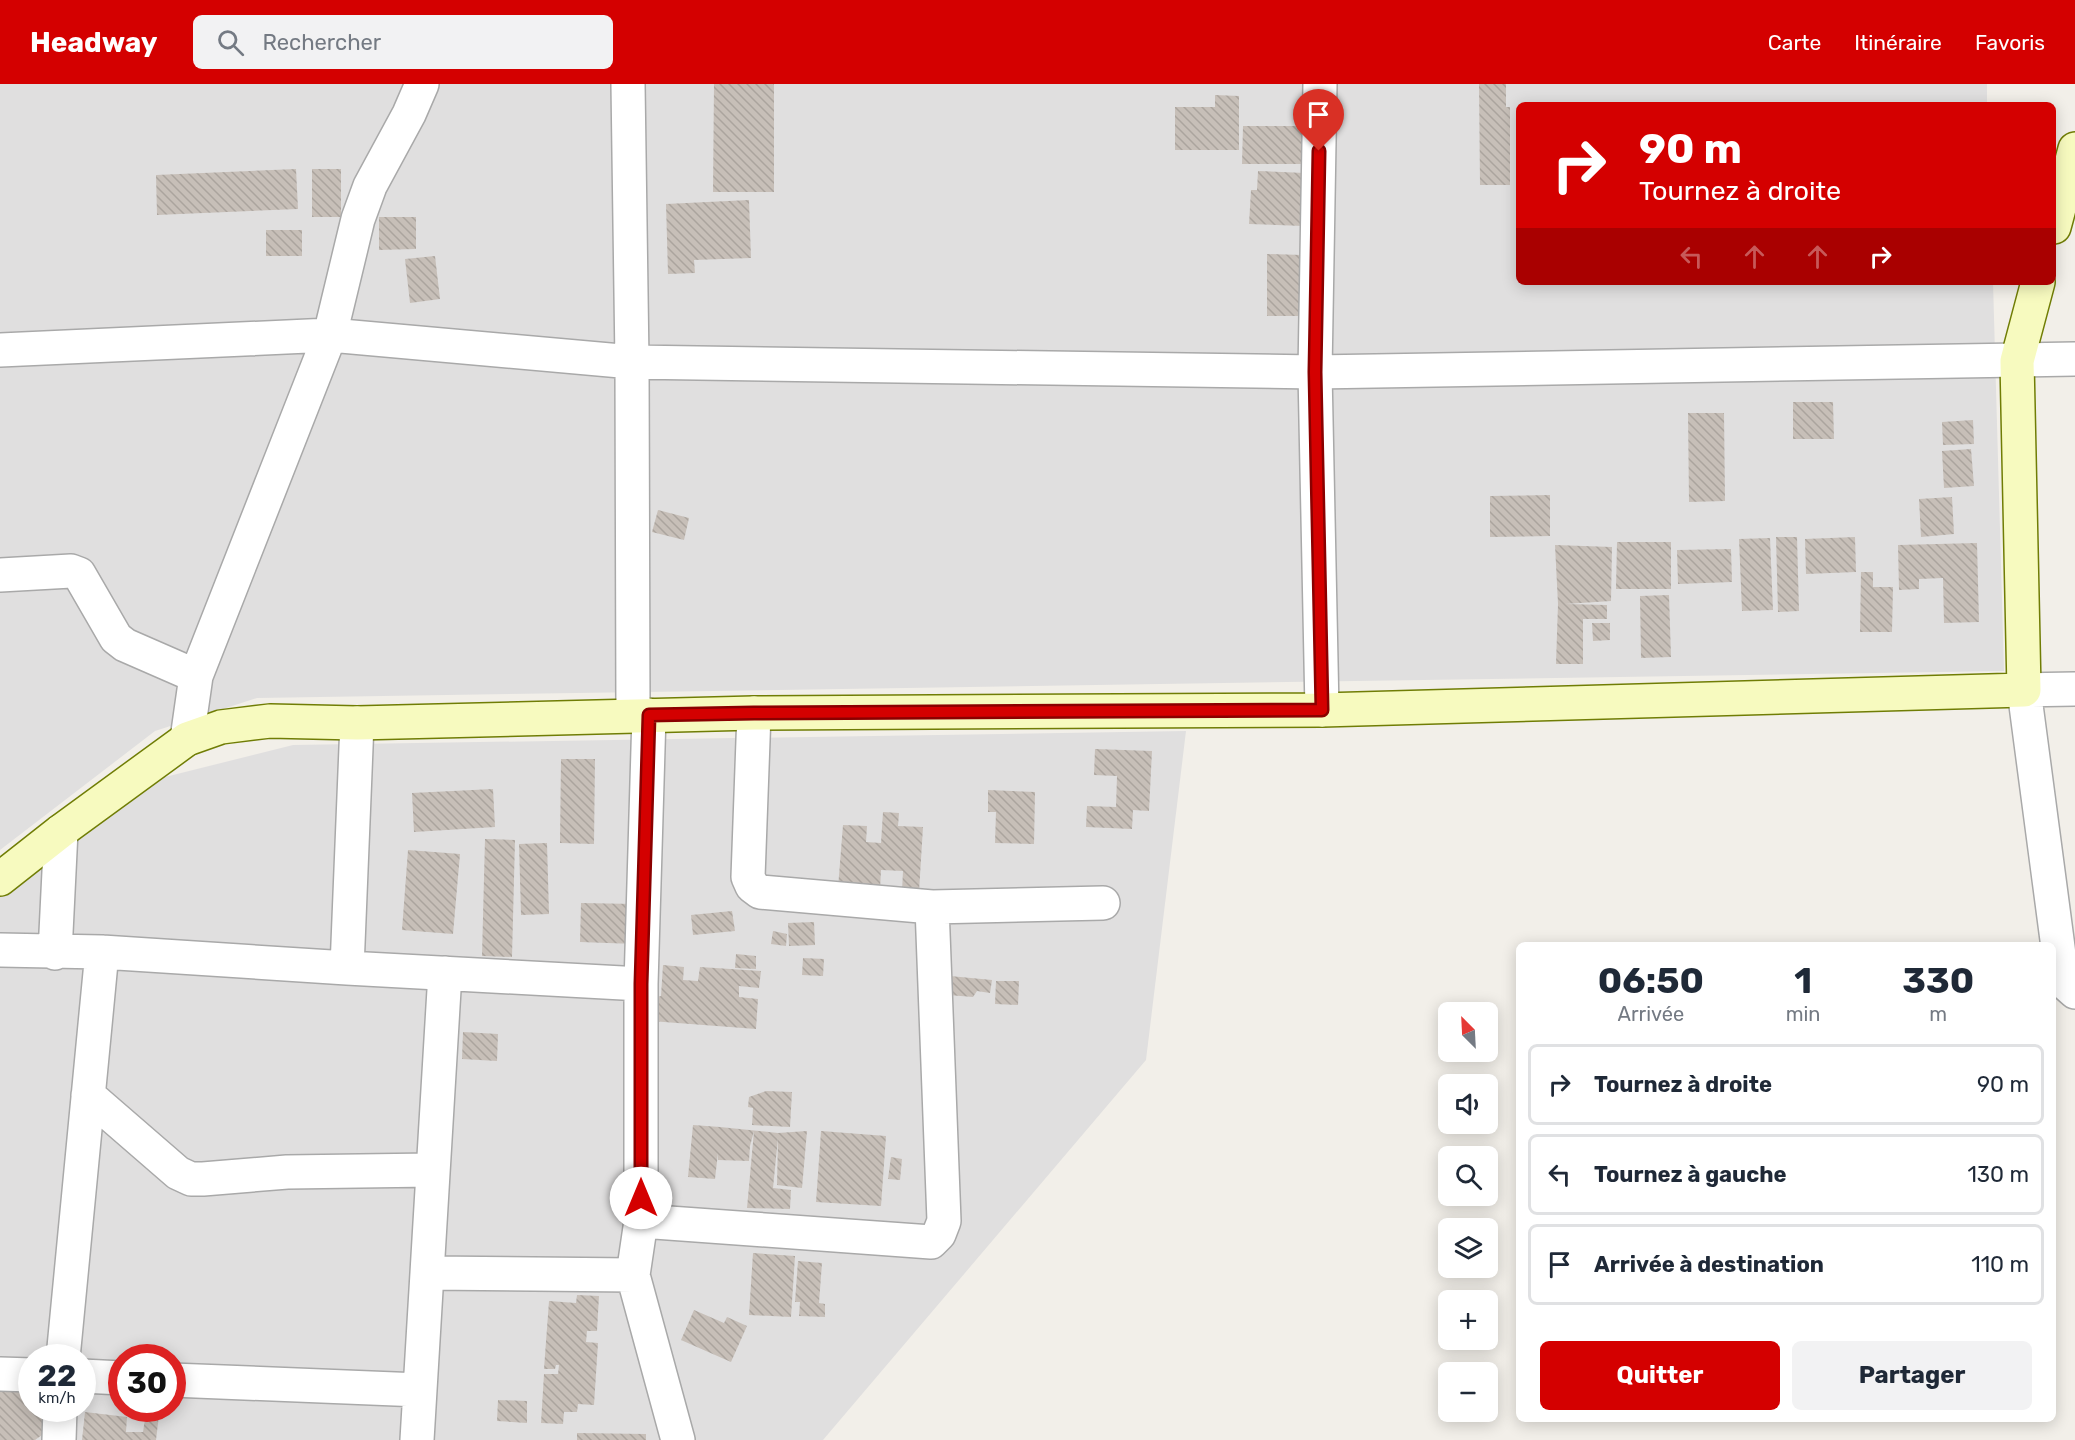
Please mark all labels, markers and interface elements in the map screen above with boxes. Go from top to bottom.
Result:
search box [193,15,613,69]
text: Headway [30,26,157,59]
icon: search [214,26,247,59]
text: Rechercher [262,29,381,56]
text: Carte [1768,30,1821,55]
text: Itinéraire [1854,30,1942,55]
text: Favoris [1975,30,2045,55]
pin [1293,89,1344,151]
icon: arrive [1302,98,1335,131]
text: 90 m [1639,124,1742,174]
icon: right [1540,126,1618,204]
text: Tournez à droite [1639,175,1841,207]
icon: left [1675,240,1708,273]
icon: ahead [1738,240,1771,273]
icon: ahead [1801,240,1834,273]
icon: right [1864,240,1897,273]
text: 06:50 [1598,959,1704,1002]
text: 1 [1794,959,1812,1002]
text: 330 [1902,959,1974,1002]
north arrow [1438,1002,1498,1062]
map controls [1438,1002,1498,1422]
text: Arrivée [1618,1002,1684,1026]
text: min [1786,1002,1820,1026]
text: m [1929,1002,1947,1026]
icon: right [1543,1068,1576,1101]
text: Tournez à droite [1594,1071,1772,1098]
text: 90 m [1977,1071,2029,1098]
button: sound [1438,1074,1498,1134]
button: search [1438,1146,1498,1206]
icon: left [1543,1158,1576,1191]
text: Tournez à gauche [1594,1161,1787,1188]
text: 130 m [1967,1161,2029,1188]
position arrow [609,1166,673,1230]
button: layers [1438,1218,1498,1278]
icon: arrive [1543,1248,1576,1281]
text: Arrivée à destination [1594,1251,1824,1278]
text: 110 m [1971,1251,2029,1278]
button: + [1438,1290,1498,1350]
button: Quitter [1540,1341,1780,1410]
button: Partager [1792,1341,2032,1410]
speed limit sign: 30 [108,1344,186,1422]
text: 22 [38,1358,77,1394]
button: − [1438,1362,1498,1422]
text: km/h [38,1389,76,1407]

